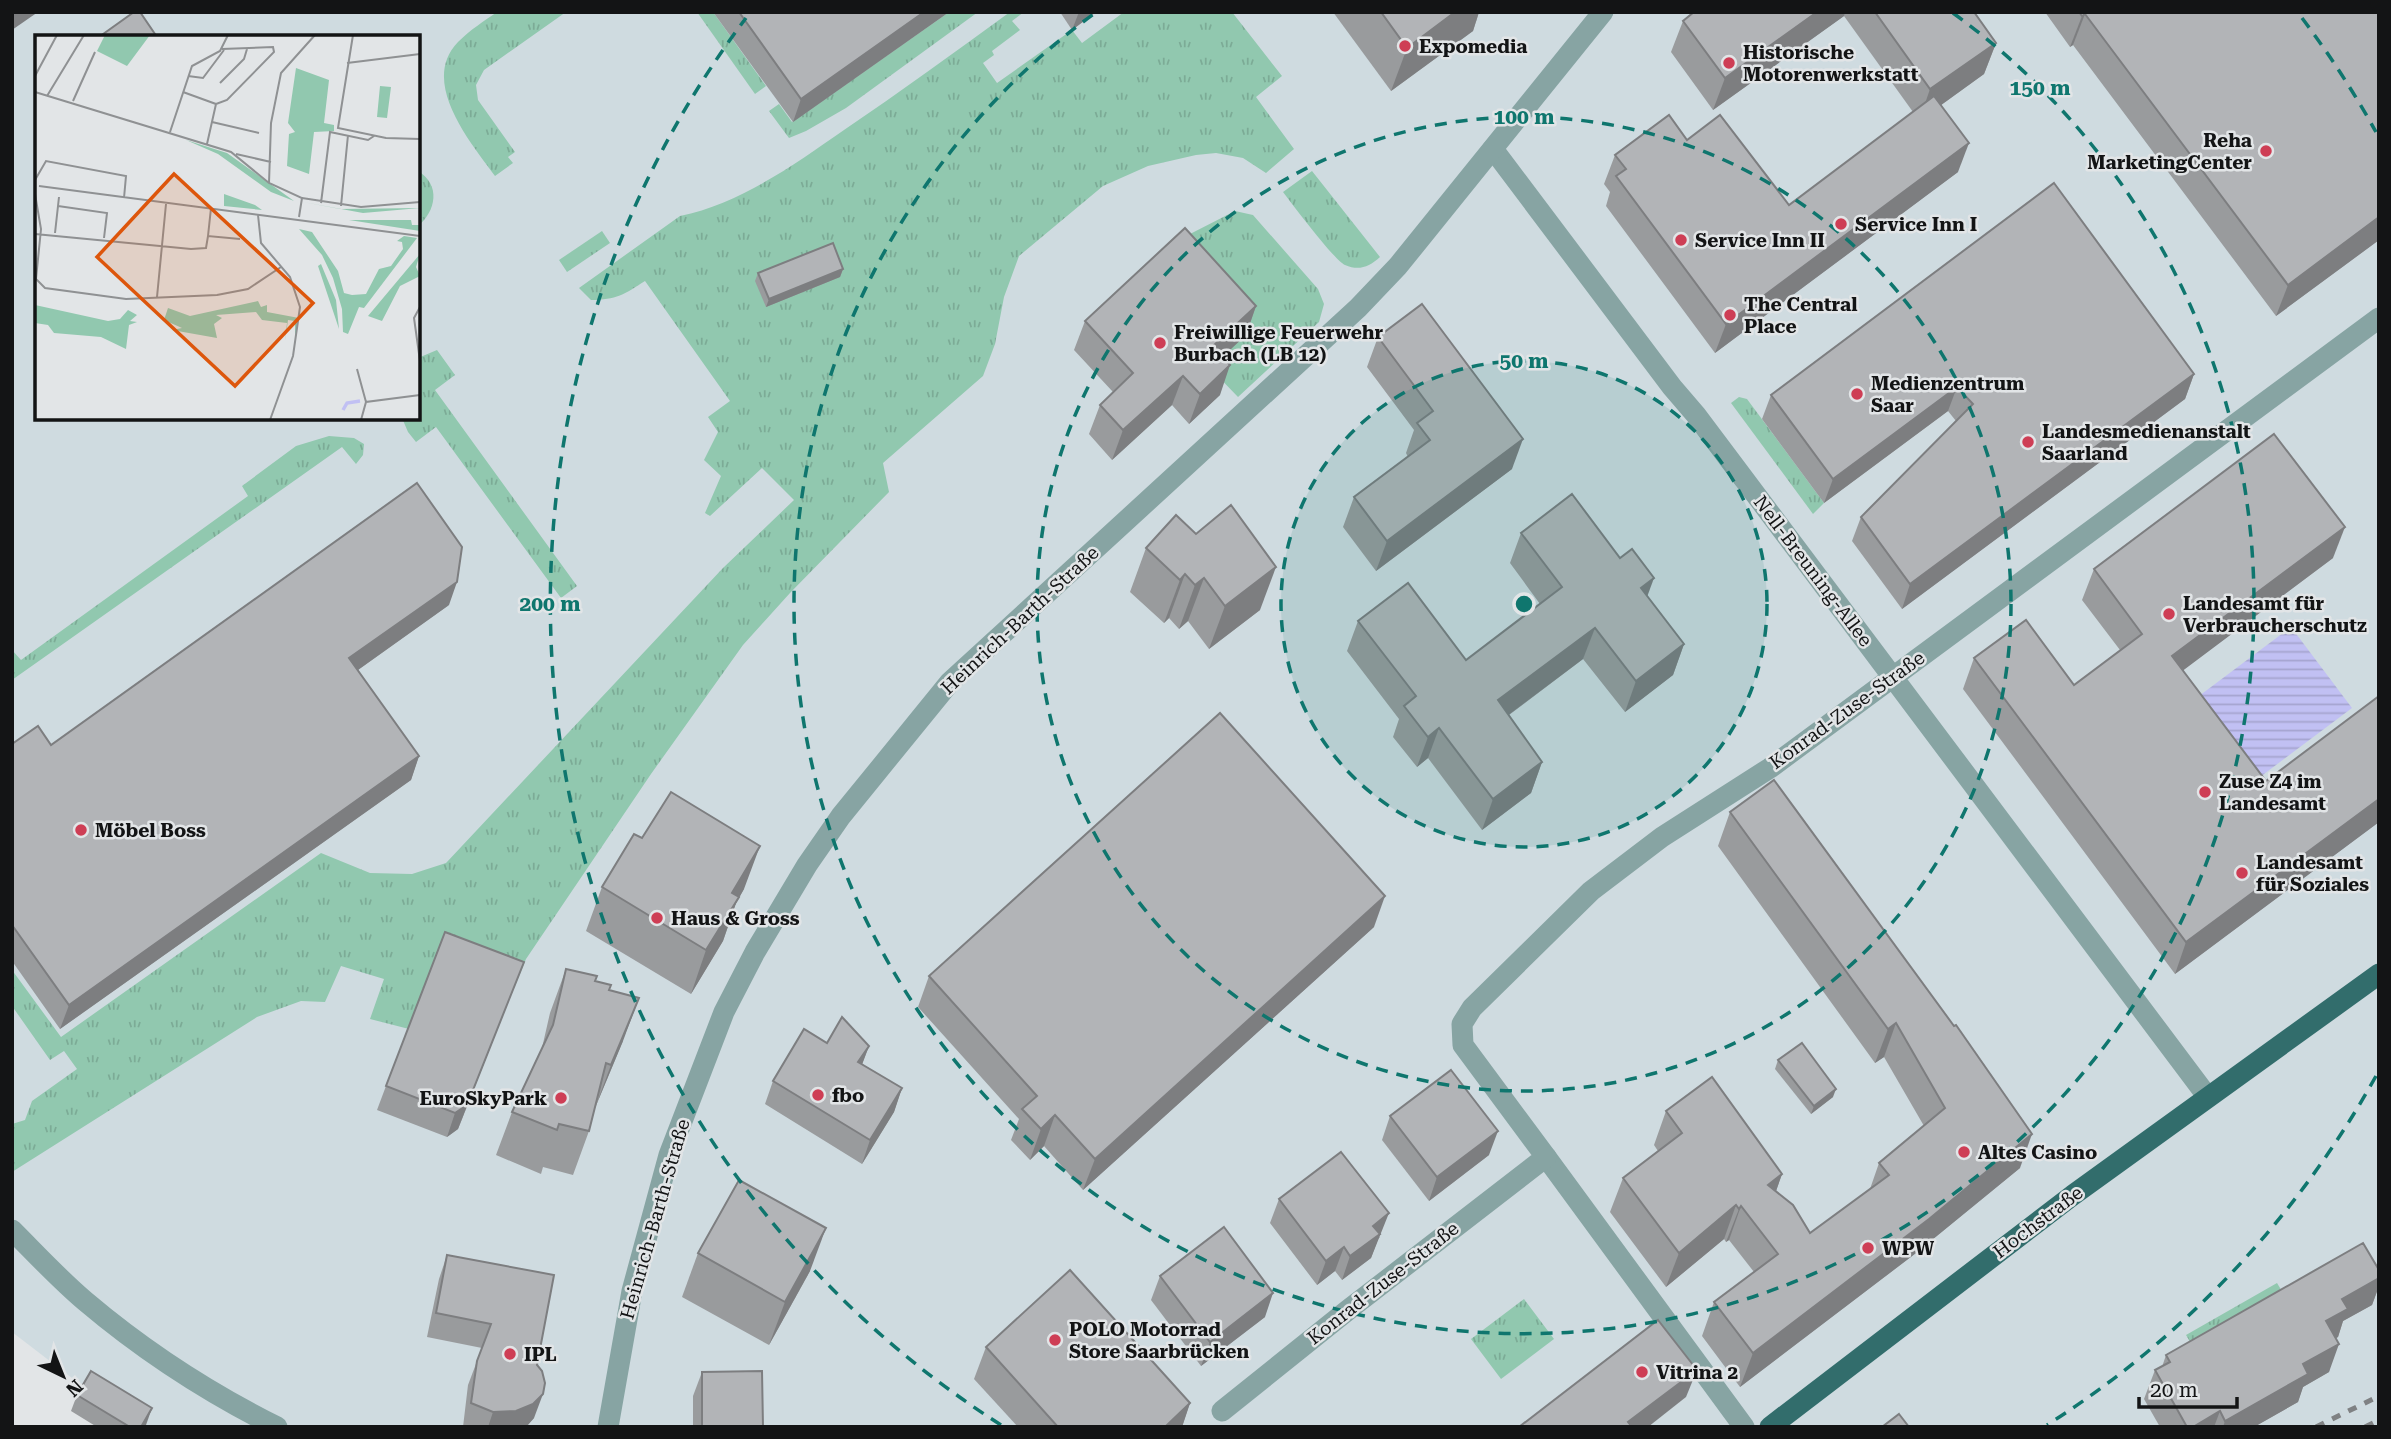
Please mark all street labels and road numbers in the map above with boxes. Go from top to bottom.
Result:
street label: Nell-Breuning-Allee [1749,491,1877,651]
street label: Heinrich-Barth-Straße [936,541,1104,699]
street label: Konrad-Zuse-Straße [1765,646,1929,774]
street label: Heinrich-Barth-Straße [615,1116,695,1322]
street label: Hochstraße [1989,1181,2087,1263]
street label: Konrad-Zuse-Straße [1303,1217,1463,1349]

